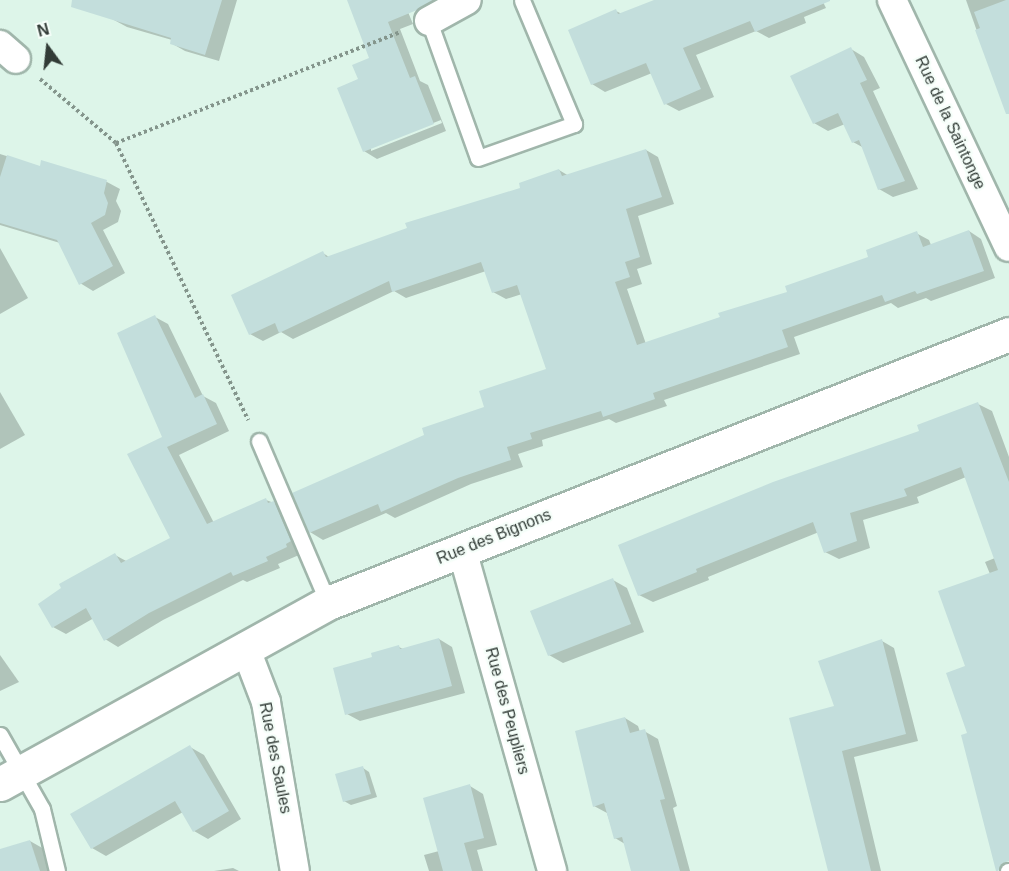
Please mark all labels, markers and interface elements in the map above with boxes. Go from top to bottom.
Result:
north arrow [18,18,78,78]
text: N [35,20,51,40]
street label: Rue de la Saintonge [911,53,989,193]
street label: Rue des Bignons [434,505,554,569]
street label: Rue des Peupliers [481,645,533,777]
street label: Rue des Saules [255,701,295,815]

